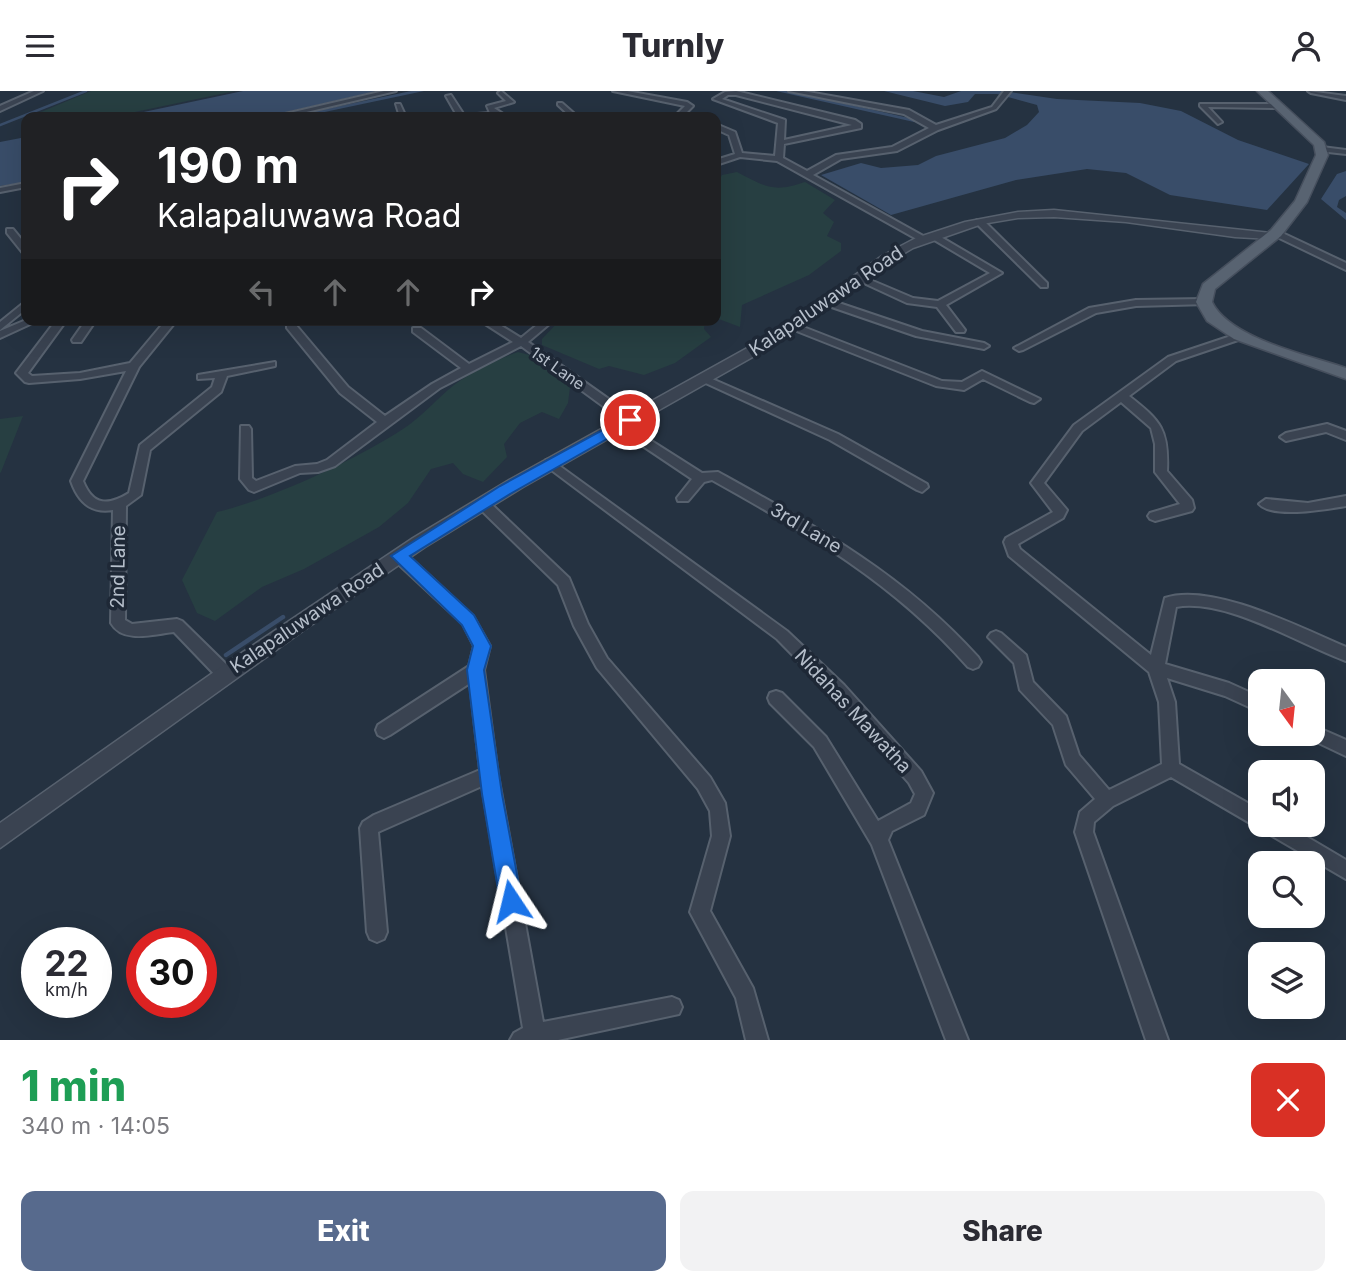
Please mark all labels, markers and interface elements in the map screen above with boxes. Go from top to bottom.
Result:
text: Turnly [622,26,724,65]
icon: menu [21,27,59,65]
icon: person [1287,27,1325,65]
text: 190 m [157,136,299,195]
icon: right [42,140,133,231]
text: Kalapaluwawa Road [157,196,461,235]
street label: Kalapaluwawa Road [745,241,907,361]
icon: left [243,273,281,311]
icon: ahead [316,273,354,311]
icon: ahead [389,273,427,311]
icon: right [462,273,500,311]
street label: 1st Lane [527,342,589,394]
pin [600,390,660,450]
icon: arrive [611,401,649,439]
street label: 3rd Lane [766,498,846,558]
street label: 2nd Lane [106,525,130,609]
street label: Kalapaluwawa Road [226,558,388,678]
street label: Nidahas Mawatha [790,644,916,778]
north arrow [1248,669,1325,745]
map controls [1248,669,1325,1019]
button: sound [1248,760,1325,837]
button: search [1248,851,1325,928]
position arrow [474,864,548,938]
speed limit sign: 30 [126,927,217,1018]
text: 22 [44,942,89,984]
button: layers [1248,942,1325,1019]
text: km/h [45,979,88,1000]
text: 1 min [21,1060,126,1111]
button: close [1251,1063,1325,1137]
text: 340 m · 14:05 [21,1112,170,1140]
button: Exit [21,1191,666,1271]
button: Share [680,1191,1325,1271]

